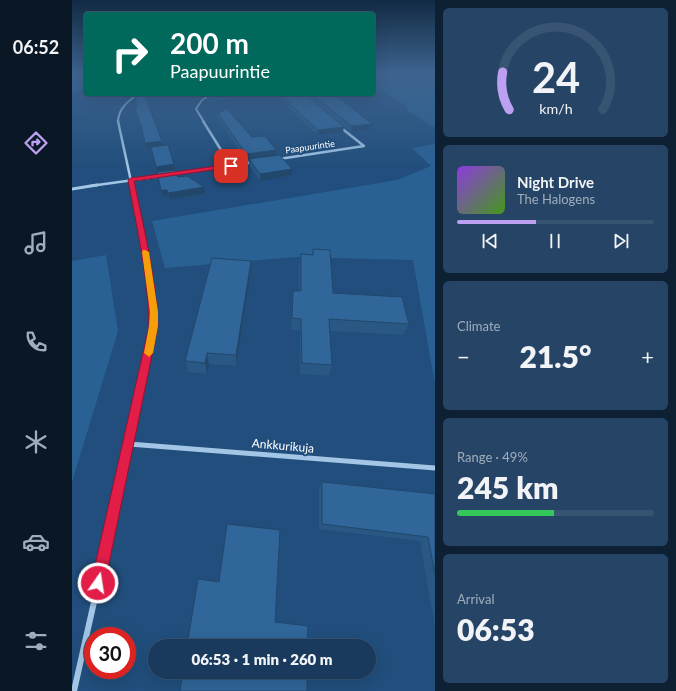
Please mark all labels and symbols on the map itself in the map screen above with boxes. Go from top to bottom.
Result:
street label: Paapuurintie [284,138,336,155]
pin [214,149,248,183]
street label: Ankkurikuja [251,435,315,456]
position arrow [77,562,119,604]
speed limit sign: 30 [84,627,136,679]

